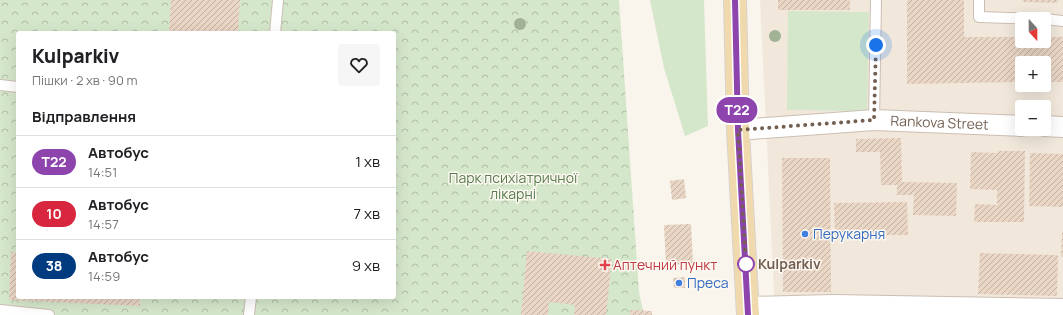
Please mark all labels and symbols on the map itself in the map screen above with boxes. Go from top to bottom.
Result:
north arrow [1015,12,1051,48]
your location [866,35,886,55]
line badge: Т22 [714,97,760,123]
street label: Rankova Street [890,111,989,134]
park label: Парк психіатричної лікарні [449,168,578,203]
place label: Перукарня [813,224,885,243]
marker: Перукарня [800,229,810,239]
place label: Kulparkiv [758,254,821,273]
place label: Аптечний пункт [613,255,717,274]
marker: Kulparkiv [737,255,755,273]
marker: Аптечний пункт [600,260,610,270]
place label: Преса [687,273,729,292]
marker: Преса [674,278,684,288]

